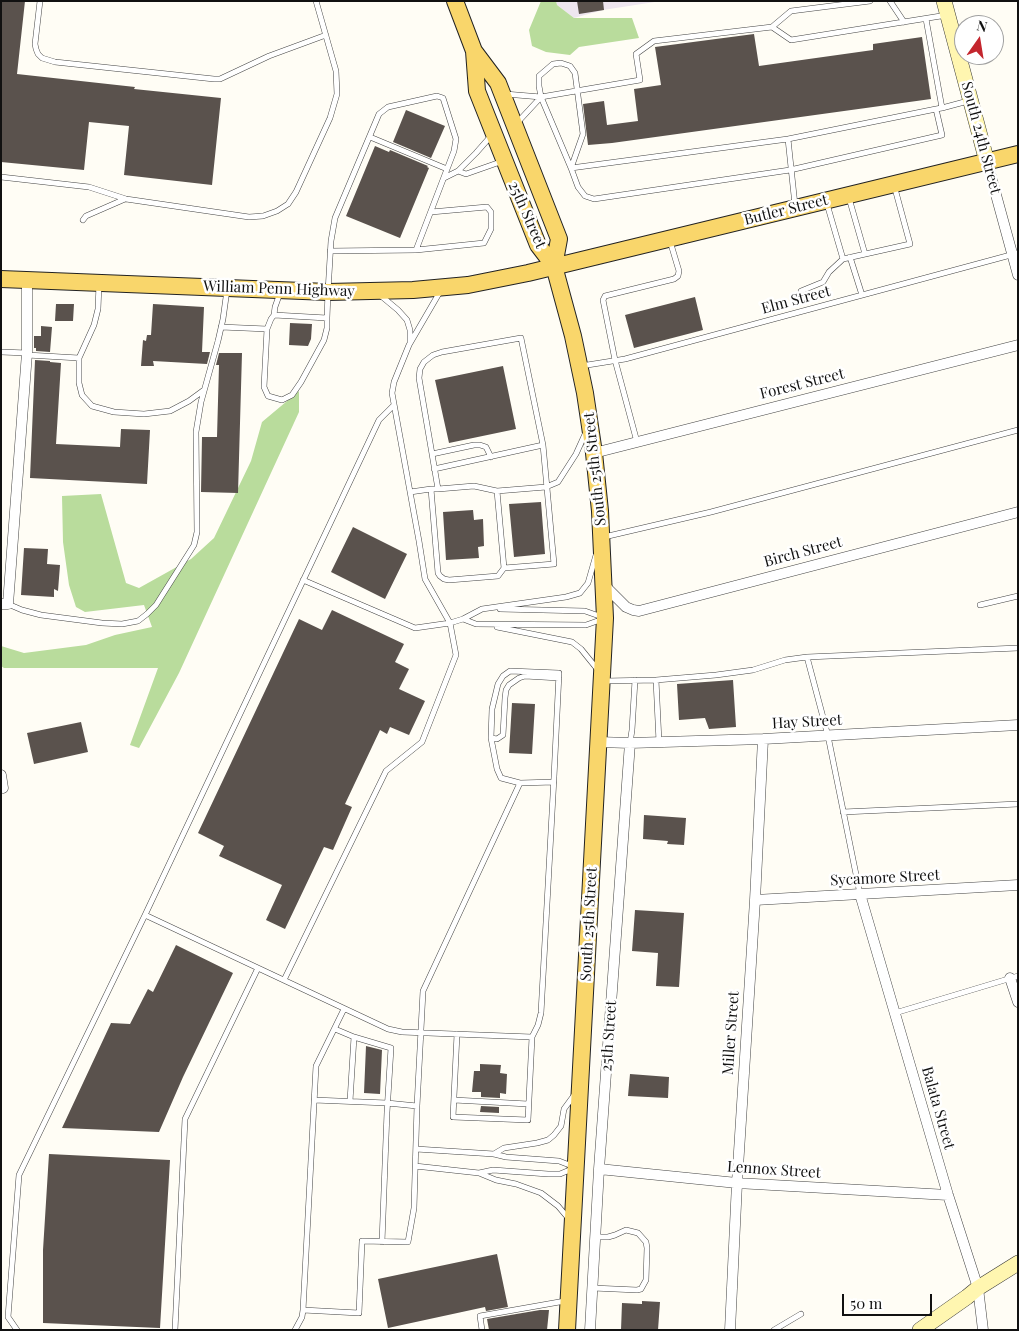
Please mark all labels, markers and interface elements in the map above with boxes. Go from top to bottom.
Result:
north arrow [954,15,1004,65]
text: N [975,15,989,36]
street label: South 24th Street [957,80,1005,196]
street label: 25th Street [504,179,550,251]
street label: Butler Street [742,191,830,229]
street label: William Penn Highway [203,277,355,301]
street label: Elm Street [759,282,833,318]
street label: Forest Street [758,365,846,403]
street label: South 25th Street [580,411,610,527]
street label: Birch Street [762,533,844,571]
street label: Hay Street [771,711,843,733]
street label: South 25th Street [577,866,601,982]
street label: Sycamore Street [830,866,940,890]
street label: Miller Street [719,990,743,1076]
street label: 25th Street [598,1000,620,1072]
street label: Balata Street [918,1064,958,1152]
street label: Lennox Street [726,1158,822,1182]
scale bar [844,1284,934,1316]
text: 50 m [850,1293,882,1313]

